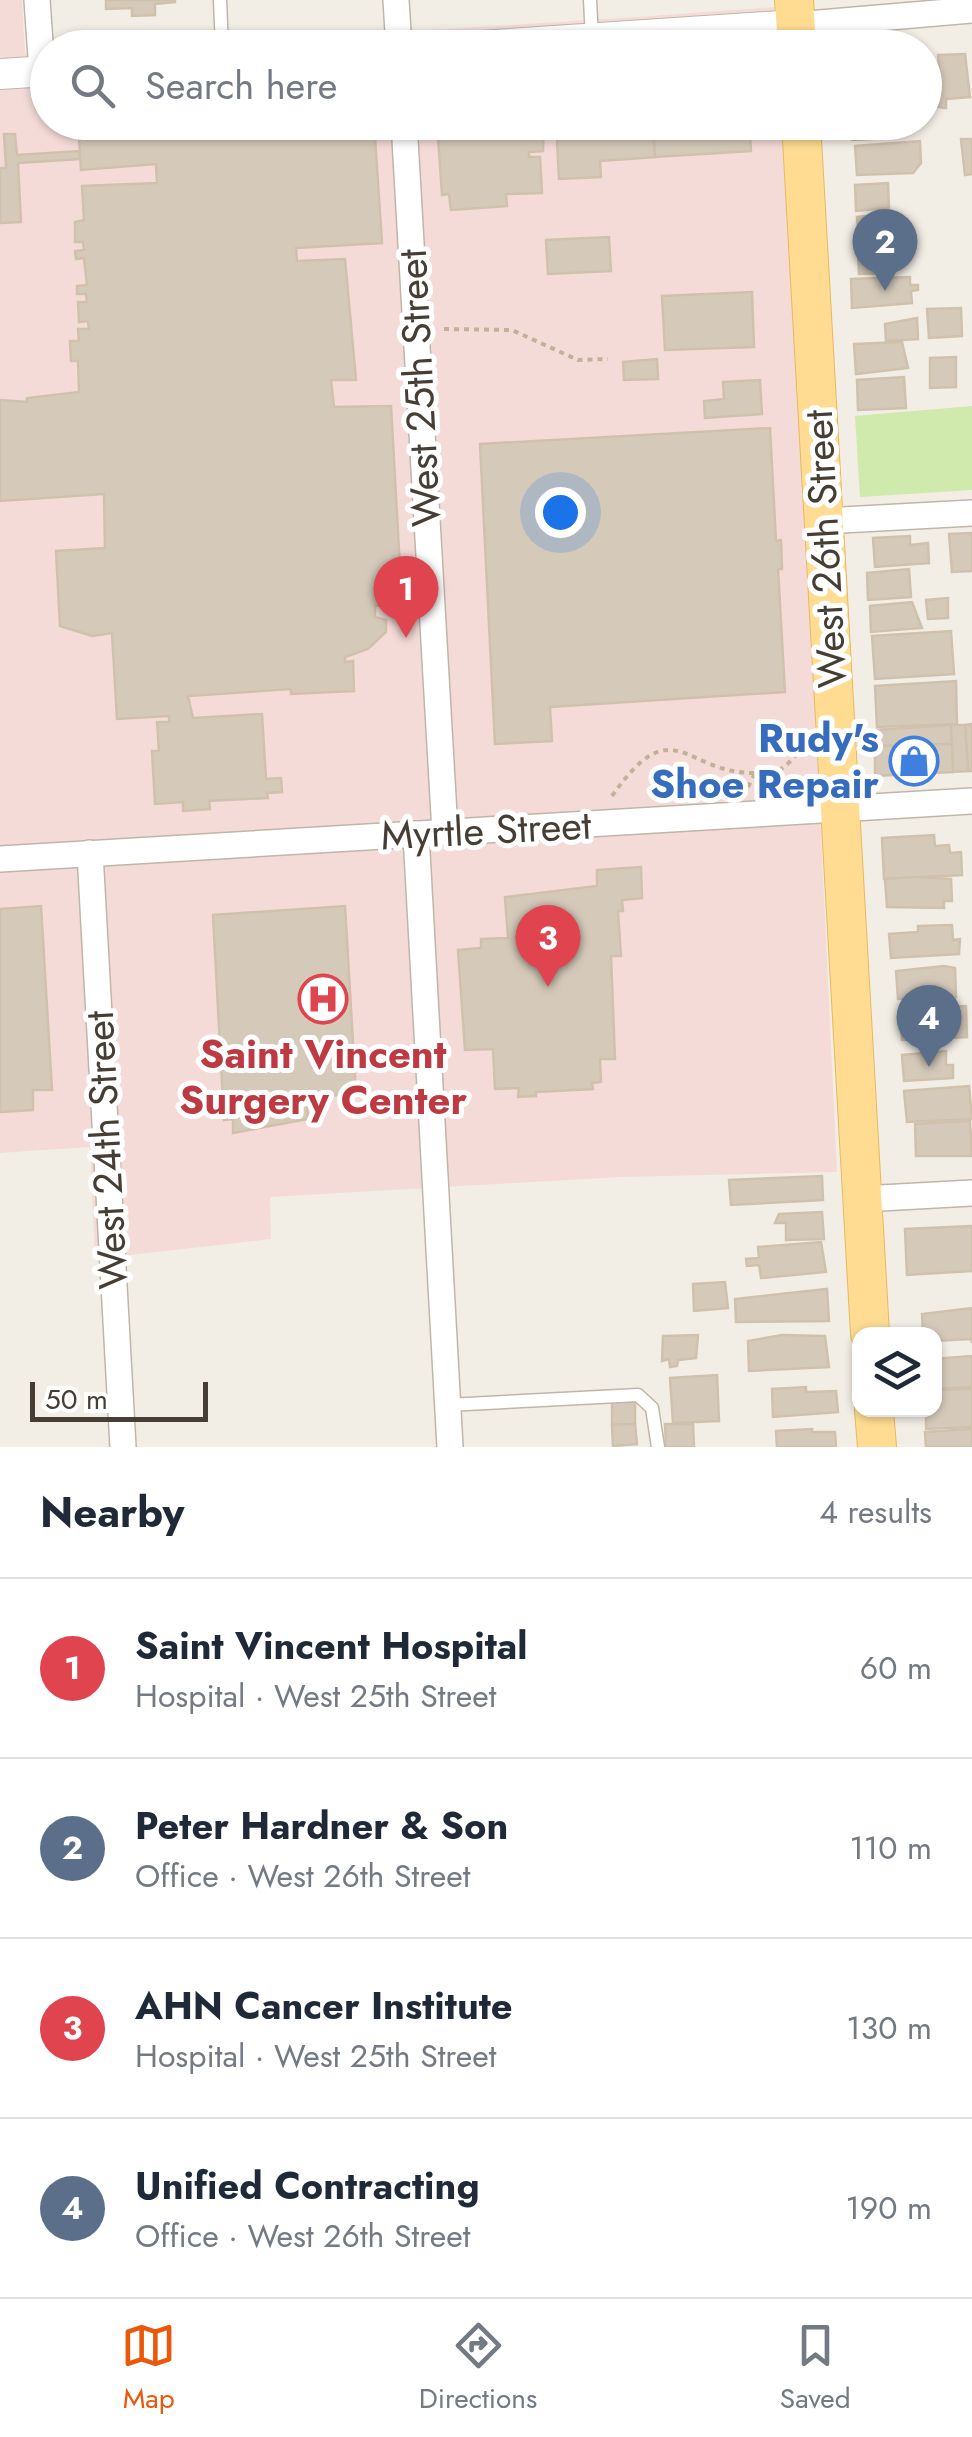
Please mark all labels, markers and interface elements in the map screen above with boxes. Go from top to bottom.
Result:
search box [30,30,942,140]
icon: search [65,58,120,113]
text: Search here [145,58,337,113]
pin: 2 [852,208,918,291]
street label: West 25th Street [383,247,455,528]
street label: West 26th Street [789,408,861,690]
your location [535,487,586,538]
pin: 1 [374,556,438,638]
place label: Rudy's Shoe Repair [650,709,880,813]
shop icon: Rudy's Shoe Repair [888,735,940,787]
street label: Myrtle Street [379,796,593,864]
pin: 3 [516,904,580,987]
hospital icon: Saint Vincent Surgery Center [297,973,349,1025]
pin: 4 [896,984,962,1067]
street label: West 24th Street [70,1009,142,1291]
place label: Saint Vincent Surgery Center [179,1025,467,1129]
map controls [852,1327,942,1417]
button: layers [852,1327,942,1417]
scale bar [30,1377,208,1422]
text: 50 m [45,1379,108,1420]
text: Nearby [40,1482,184,1543]
text: 4 results [819,1489,932,1535]
text: Saint Vincent Hospital [135,1618,528,1673]
text: 1 [64,1645,81,1691]
text: 60 m [860,1645,932,1691]
text: Hospital · West 25th Street [135,1673,497,1719]
text: Peter Hardner & Son [135,1798,508,1853]
text: 2 [62,1825,83,1871]
text: 110 m [849,1825,932,1871]
text: Office · West 26th Street [135,1853,470,1899]
text: AHN Cancer Institute [135,1978,513,2033]
text: 3 [63,2005,82,2051]
text: 130 m [846,2005,932,2051]
text: Hospital · West 25th Street [135,2033,497,2079]
text: Unified Contracting [135,2158,480,2213]
text: 4 [61,2185,84,2231]
text: 190 m [845,2185,932,2231]
text: Office · West 26th Street [135,2213,470,2259]
tab: Map [121,2318,176,2419]
tab: Directions [419,2318,537,2419]
tab: Saved [780,2318,851,2419]

